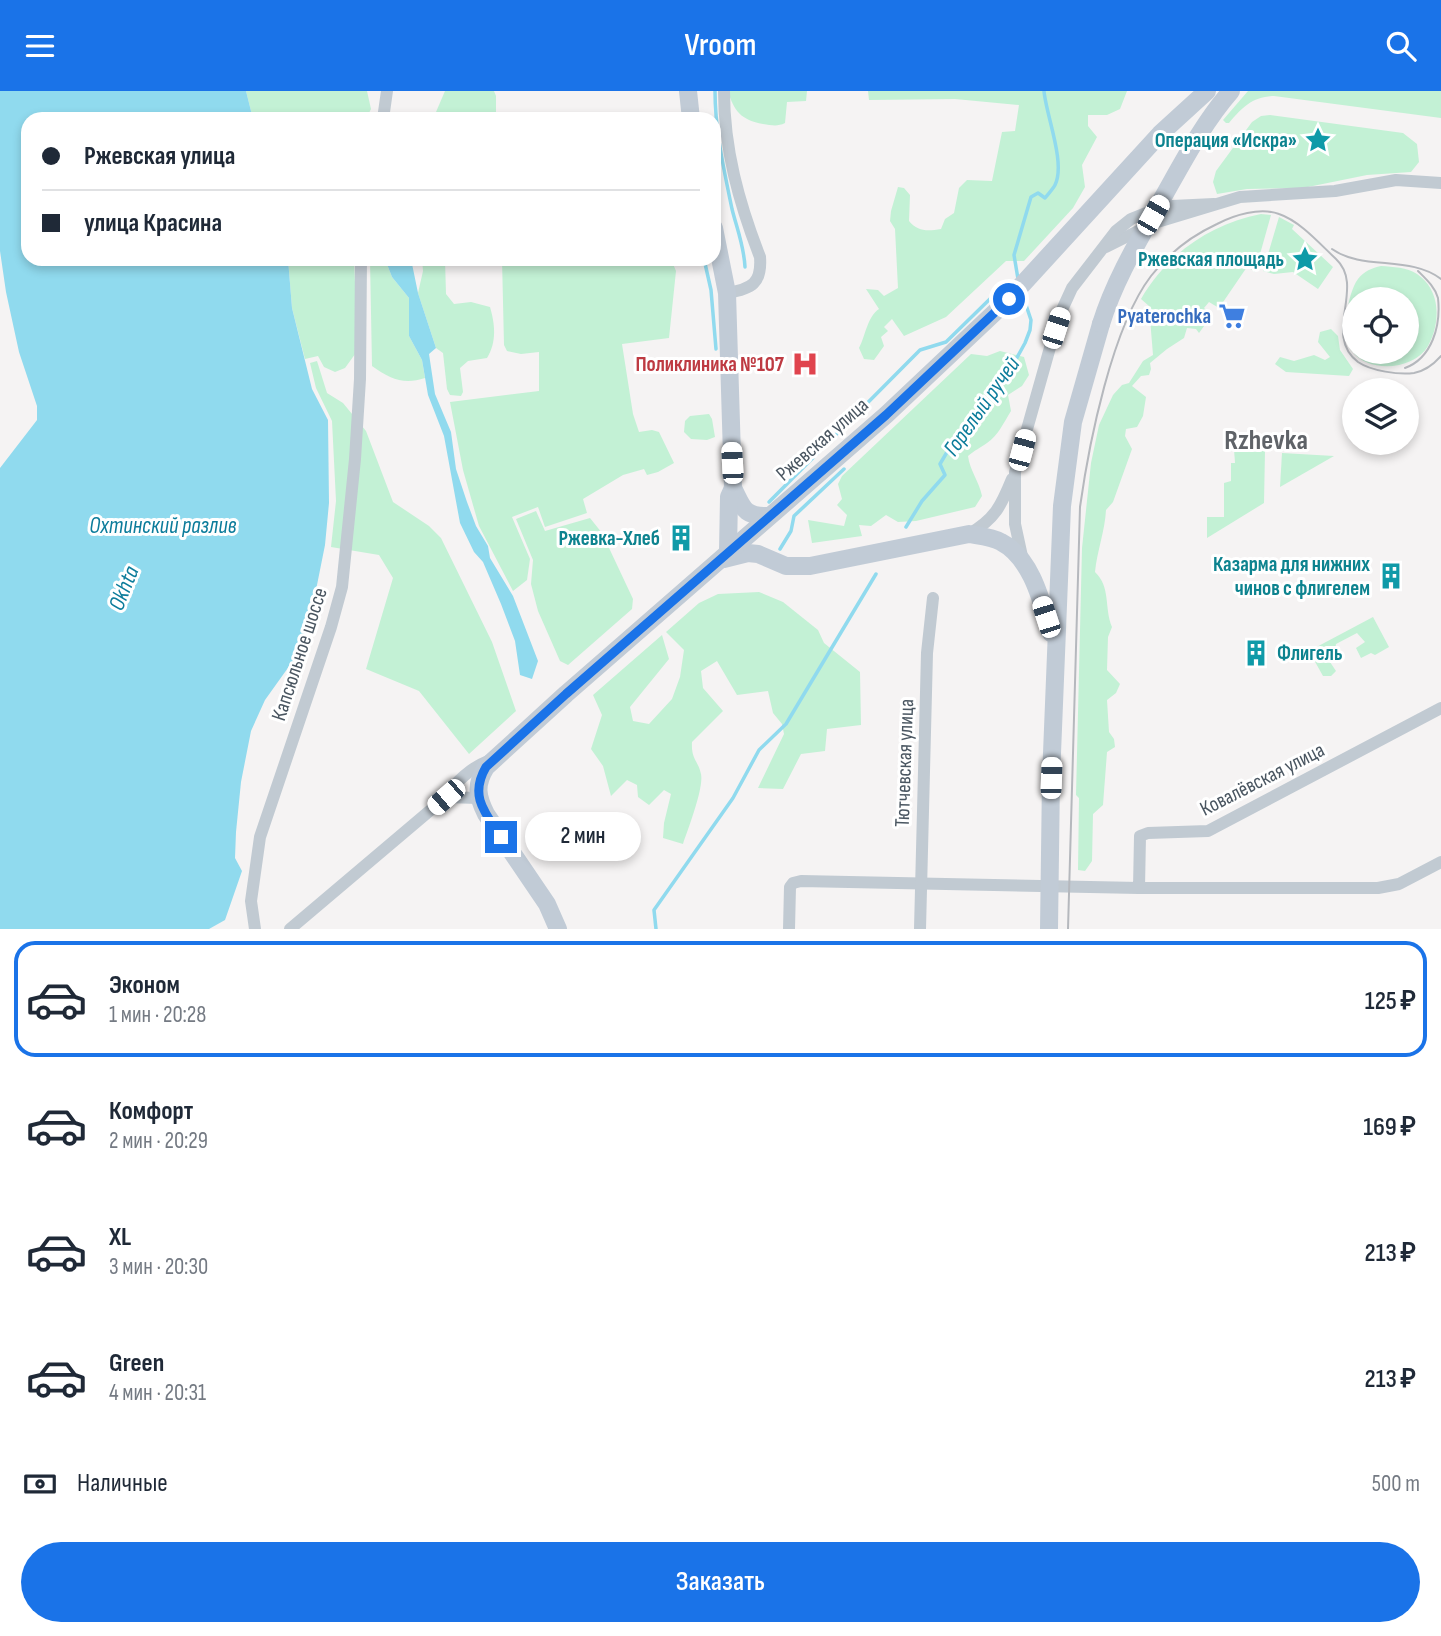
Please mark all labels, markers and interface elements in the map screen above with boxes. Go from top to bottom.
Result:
text: Vroom [685,26,756,65]
icon: menu [21,27,59,65]
icon: search [1382,27,1420,65]
place icon: Операция «Искра» [1303,125,1333,155]
place label: Операция «Искра» [1155,128,1297,153]
text: Ржевская улица [84,141,235,172]
car [1134,192,1173,238]
text: улица Красина [84,208,222,239]
place icon: Ржевская площадь [1290,244,1320,274]
place label: Ржевская площадь [1138,247,1284,272]
route start [993,283,1025,315]
map controls [1342,287,1419,455]
button: locate [1342,287,1419,364]
supermarket icon: Pyaterochka [1217,301,1247,331]
place label: Pyaterochka [1117,304,1211,329]
car [1040,305,1073,351]
hospital icon: Поликлиника №107 [790,349,820,379]
water label: Горелый ручей [937,351,1027,462]
place label: Поликлиника №107 [635,352,785,377]
button: layers [1342,378,1419,455]
street label: Ржевская улица [771,393,874,486]
district label: Rzhevka [1224,424,1308,457]
car [1007,427,1038,473]
car [721,441,744,485]
water label: Охтинский разлив [89,512,237,540]
building icon: Ржевка-Хлеб [666,523,696,553]
place label: Ржевка-Хлеб [559,526,660,551]
place label: Казарма для нижних чинов с флигелем [1213,552,1370,601]
water label: Okhta [102,561,146,615]
building icon: Казарма для нижних чинов с флигелем [1376,561,1406,591]
street label: Капсюльное шоссе [266,585,333,724]
car [1030,594,1063,640]
building icon: Флигель [1241,638,1271,668]
place label: Флигель [1277,641,1342,666]
street label: Тютчевская улица [890,699,919,827]
street label: Ковалёвская улица [1196,737,1329,822]
car [1040,757,1063,799]
car [424,775,469,819]
callout: 2 мин [526,813,641,861]
route end [485,821,517,853]
text: 2 мин [561,822,605,850]
icon: car [25,968,88,1031]
text: Эконом [109,970,180,1001]
text: 125 ₽ [1365,986,1416,1017]
text: 1 мин · 20:28 [109,1001,206,1029]
icon: car [25,1094,88,1157]
text: Комфорт [109,1096,193,1127]
text: 169 ₽ [1363,1112,1416,1143]
text: 2 мин · 20:29 [109,1127,208,1155]
icon: car [25,1220,88,1283]
text: XL [109,1222,131,1253]
text: 213 ₽ [1365,1238,1416,1269]
text: 3 мин · 20:30 [109,1253,208,1281]
icon: car [25,1346,88,1409]
text: Green [109,1348,164,1379]
text: 213 ₽ [1365,1364,1416,1395]
text: 4 мин · 20:31 [109,1379,206,1407]
icon: cash [21,1465,59,1503]
text: Наличные [77,1468,168,1499]
text: 500 m [1372,1470,1420,1498]
button: Заказать [21,1542,1420,1622]

